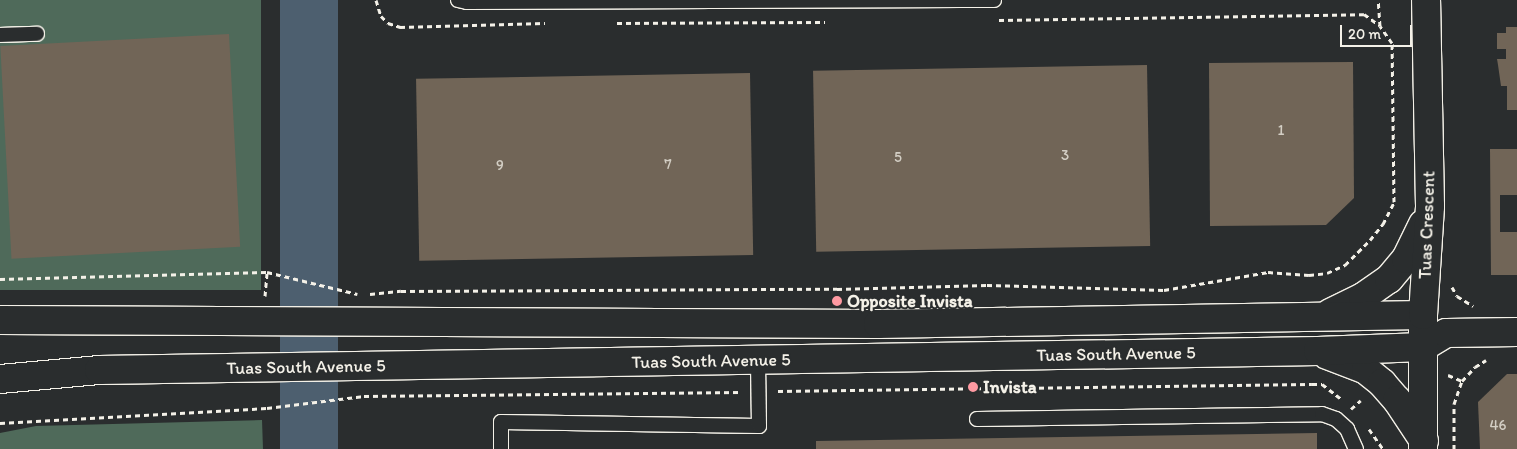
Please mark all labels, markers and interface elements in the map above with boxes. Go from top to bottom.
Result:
scale bar [1342,15,1414,47]
text: 20 m [1348,25,1381,43]
house number: 1 [1278,122,1284,140]
house number: 3 [1061,147,1069,165]
house number: 5 [894,149,902,167]
house number: 7 [664,156,672,174]
house number: 9 [496,157,504,175]
street label: Tuas Crescent [1414,170,1440,280]
place label: Opposite Invista [847,290,973,312]
marker: Opposite Invista [831,295,843,307]
street label: Tuas South Avenue 5 [1037,342,1195,366]
street label: Tuas South Avenue 5 [632,349,790,373]
street label: Tuas South Avenue 5 [227,355,385,379]
place label: Invista [983,376,1037,398]
marker: Invista [967,381,979,393]
house number: 46 [1490,417,1506,435]

